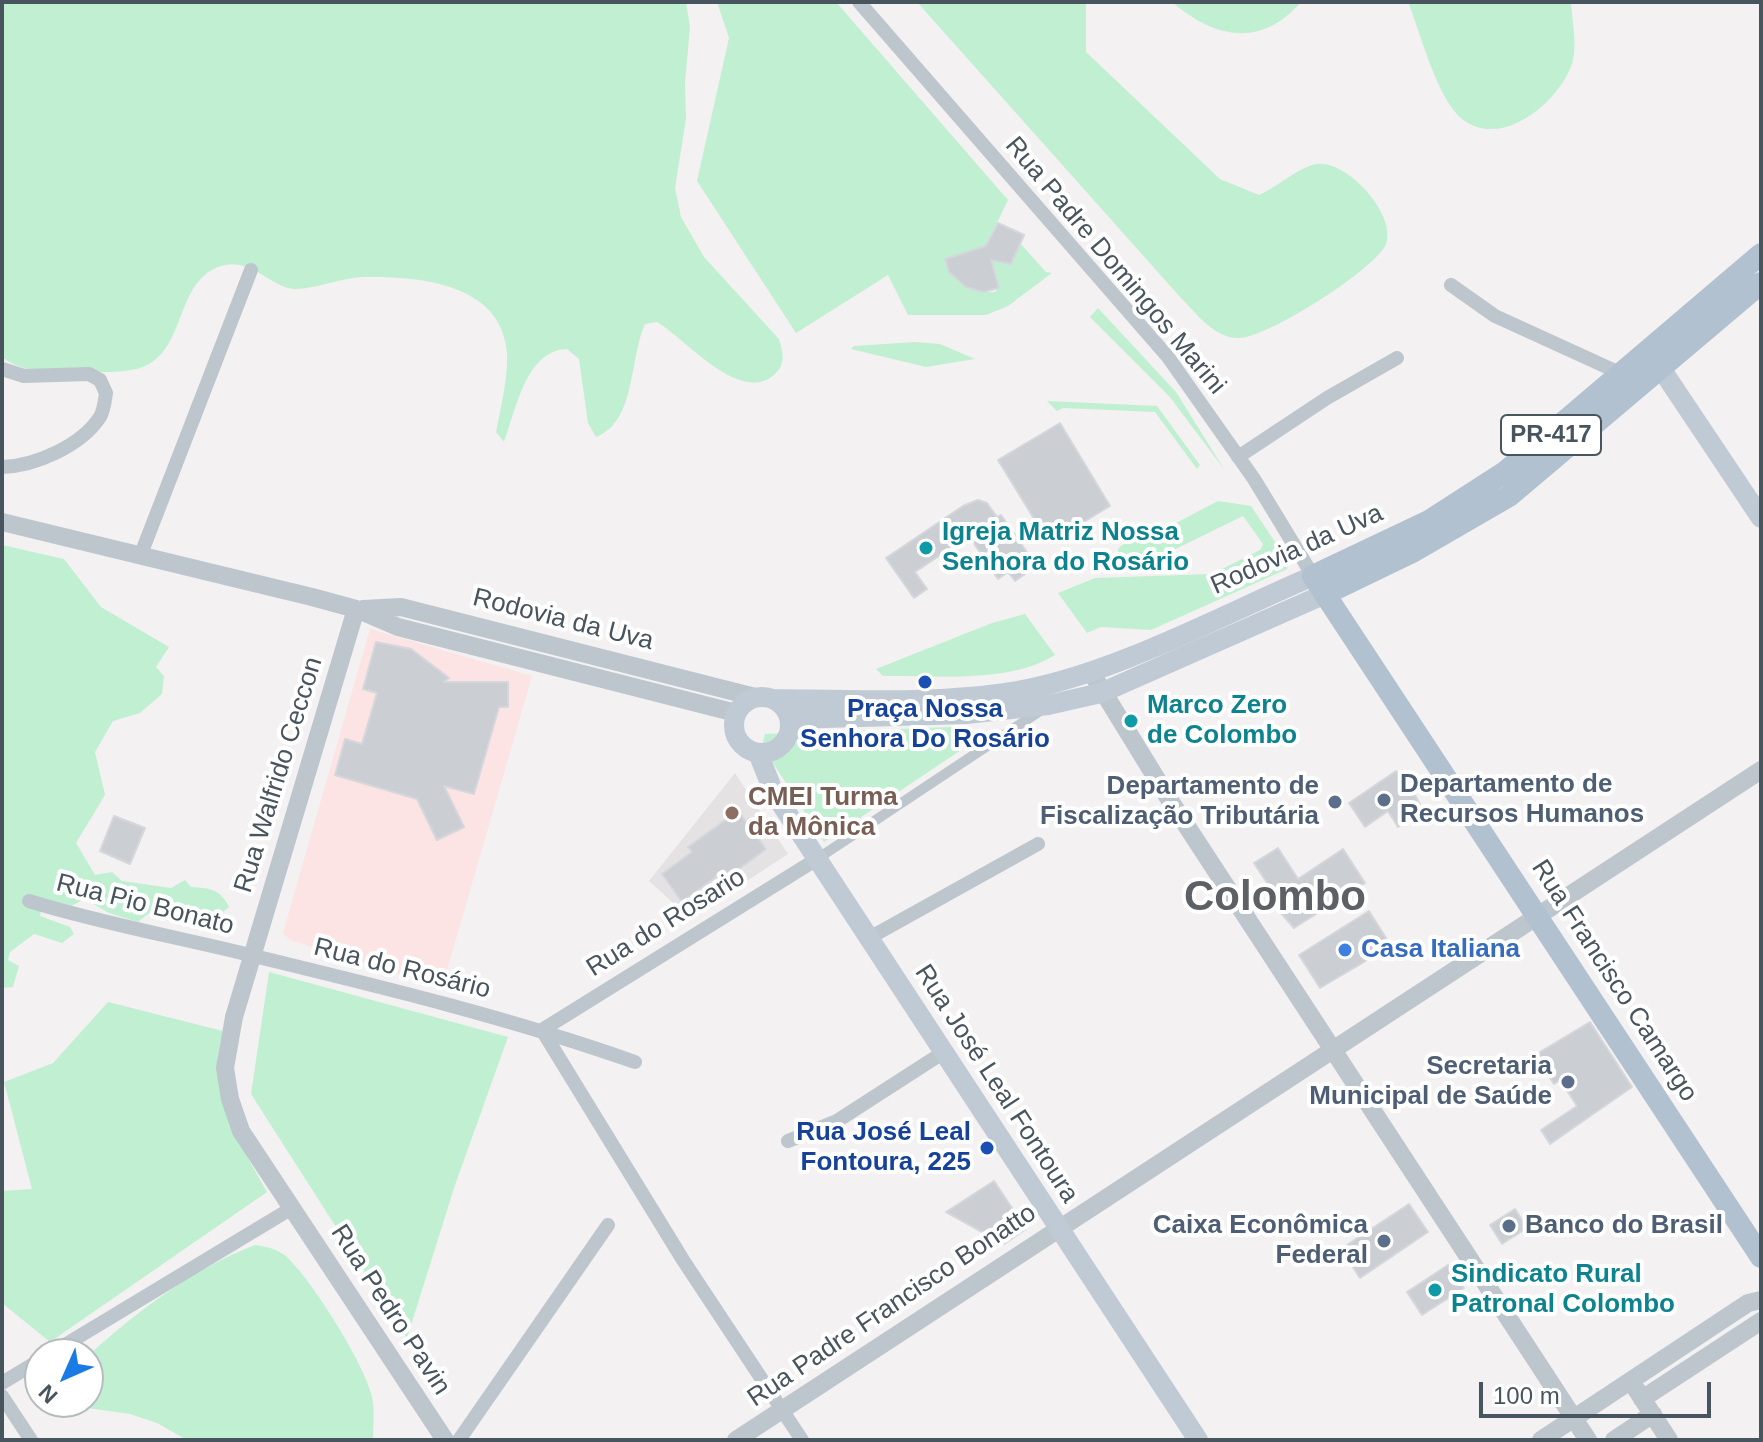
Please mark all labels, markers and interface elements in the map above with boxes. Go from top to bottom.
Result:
street label: Rua Padre Domingos Marini [998,131,1232,401]
road number: PR-417 [1501,415,1601,455]
street label: Rodovia da Uva [1206,498,1388,602]
place label: Igreja Matriz Nossa Senhora do Rosário [942,517,1189,578]
marker: Igreja Matriz Nossa Senhora do Rosário [917,539,935,557]
street label: Rodovia da Uva [469,582,657,658]
street label: Rua Walfrido Ceccon [228,653,330,897]
marker: Praça Nossa Senhora Do Rosário [916,673,934,691]
place label: Marco Zero de Colombo [1147,690,1297,752]
place label: Praça Nossa Senhora Do Rosário [800,694,1050,756]
marker: Marco Zero de Colombo [1122,712,1140,730]
place label: Departamento de Recursos Humanos [1400,769,1644,830]
place label: Departamento de Fiscalização Tributária [1040,771,1319,832]
place label: CMEI Turma da Mônica [748,782,898,844]
marker: Departamento de Recursos Humanos [1375,791,1393,809]
marker: Departamento de Fiscalização Tributária [1326,793,1344,811]
marker: CMEI Turma da Mônica [723,804,741,822]
street label: Rua Francisco Camargo [1524,854,1704,1108]
street label: Rua do Rosario [581,862,751,984]
street label: Rua Pio Bonato [53,868,237,942]
district label: Colombo [1184,873,1366,923]
street label: Rua do Rosário [311,932,493,1006]
place label: Casa Italiana [1361,934,1520,966]
marker: Casa Italiana [1336,941,1354,959]
street label: Rua José Leal Fontoura [907,959,1085,1209]
place label: Secretaria Municipal de Saúde [1309,1051,1552,1112]
marker: Secretaria Municipal de Saúde [1559,1073,1577,1091]
place label: Rua José Leal Fontoura, 225 [796,1117,971,1178]
marker: Rua José Leal Fontoura, 225 [978,1139,996,1157]
street label: Rua Padre Francisco Bonatto [742,1198,1042,1414]
place label: Caixa Econômica Federal [1153,1210,1368,1272]
place label: Banco do Brasil [1525,1210,1723,1242]
marker: Banco do Brasil [1500,1217,1518,1235]
street label: Rua Pedro Pavin [323,1219,457,1401]
marker: Caixa Econômica Federal [1375,1232,1393,1250]
place label: Sindicato Rural Patronal Colombo [1451,1259,1675,1320]
marker: Sindicato Rural Patronal Colombo [1426,1281,1444,1299]
north arrow [24,1338,104,1418]
scale bar [1483,1366,1715,1416]
text: N [34,1379,63,1408]
text: 100 m [1493,1382,1560,1409]

